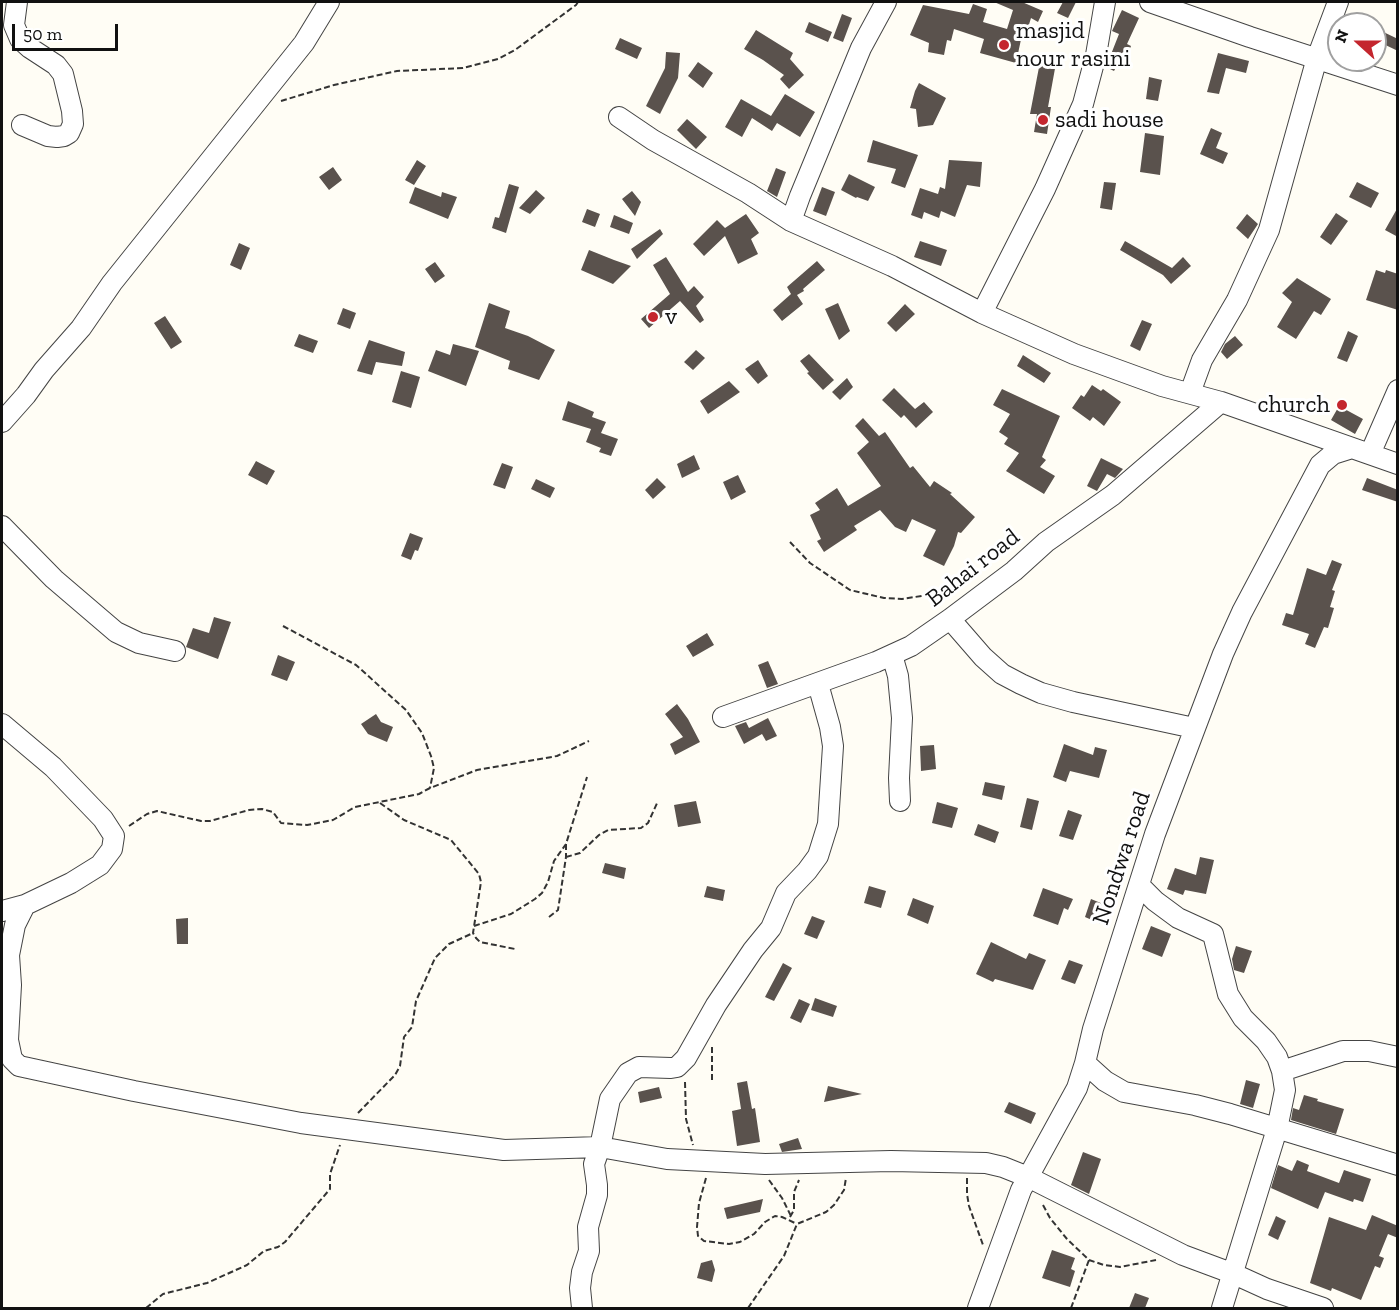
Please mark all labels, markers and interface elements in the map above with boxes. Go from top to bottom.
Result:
scale bar [15,12,122,50]
north arrow [1327,12,1387,72]
place label: masjid nour rasini [1016,17,1130,73]
text: 50 m [23,23,62,45]
text: N [1331,27,1353,45]
marker: masjid nour rasini [997,38,1011,52]
place label: sadi house [1055,106,1163,134]
marker: sadi house [1036,113,1050,127]
place label: v [665,303,677,331]
marker: v [646,310,660,324]
place label: church [1257,391,1330,419]
marker: church [1335,398,1349,412]
street label: Bahai road [921,523,1025,613]
street label: Nondwa road [1087,788,1157,928]

